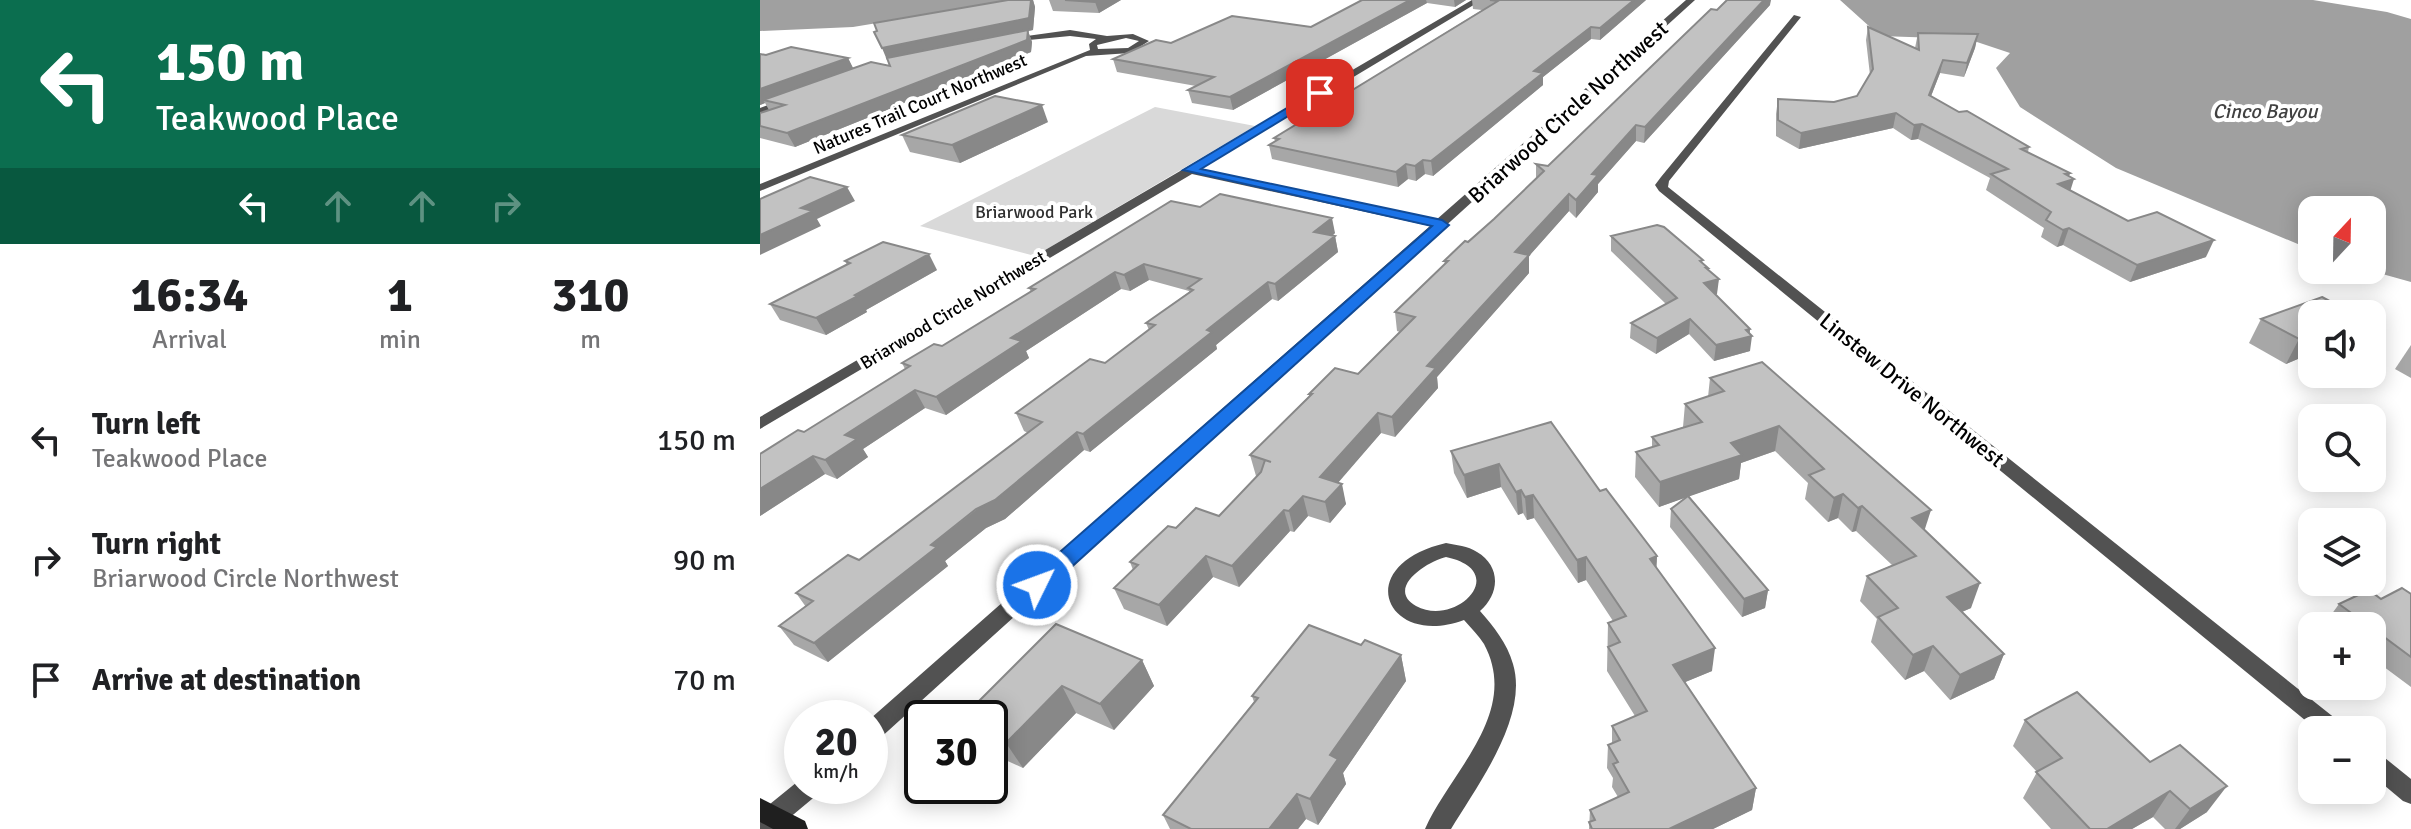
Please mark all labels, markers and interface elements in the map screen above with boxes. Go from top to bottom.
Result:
street label: Briarwood Circle Northwest [1462,15,1674,209]
text: 150 m [156,27,304,96]
icon: left [24,32,128,136]
street label: Natures Trail Court Northwest [810,49,1030,159]
pin [1286,59,1354,127]
icon: arrive [1298,71,1342,115]
text: Teakwood Place [156,96,399,141]
water label: Cinco Bayou [2213,99,2319,124]
icon: left [232,184,276,228]
icon: ahead [316,184,360,228]
icon: ahead [400,184,444,228]
icon: right [484,184,528,228]
north arrow [2298,196,2386,284]
map controls [2298,196,2386,804]
park label: Briarwood Park [975,201,1093,223]
street label: Briarwood Circle Northwest [856,246,1050,374]
text: 16:34 [131,266,248,325]
text: 1 [387,266,413,325]
text: 310 [552,266,629,325]
button: sound [2298,300,2386,388]
street label: Linstew Drive Northwest [1814,307,2010,473]
text: Arrival [152,324,227,356]
text: min [379,324,421,356]
text: m [580,324,601,356]
button: search [2298,404,2386,492]
text: Turn left [92,406,201,443]
icon: left [24,418,68,462]
text: 150 m [657,422,736,459]
text: Teakwood Place [92,443,267,475]
button: layers [2298,508,2386,596]
text: Turn right [92,526,221,563]
icon: right [24,538,68,582]
text: 90 m [673,542,736,579]
position arrow [995,543,1079,627]
text: Briarwood Circle Northwest [92,563,399,595]
button: + [2298,612,2386,700]
icon: arrive [24,658,68,702]
text: Arrive at destination [92,662,361,699]
text: 70 m [673,662,736,699]
speed limit sign: 30 [904,700,1008,804]
button: − [2298,716,2386,804]
text: 20 [814,717,858,767]
text: km/h [813,759,859,784]

